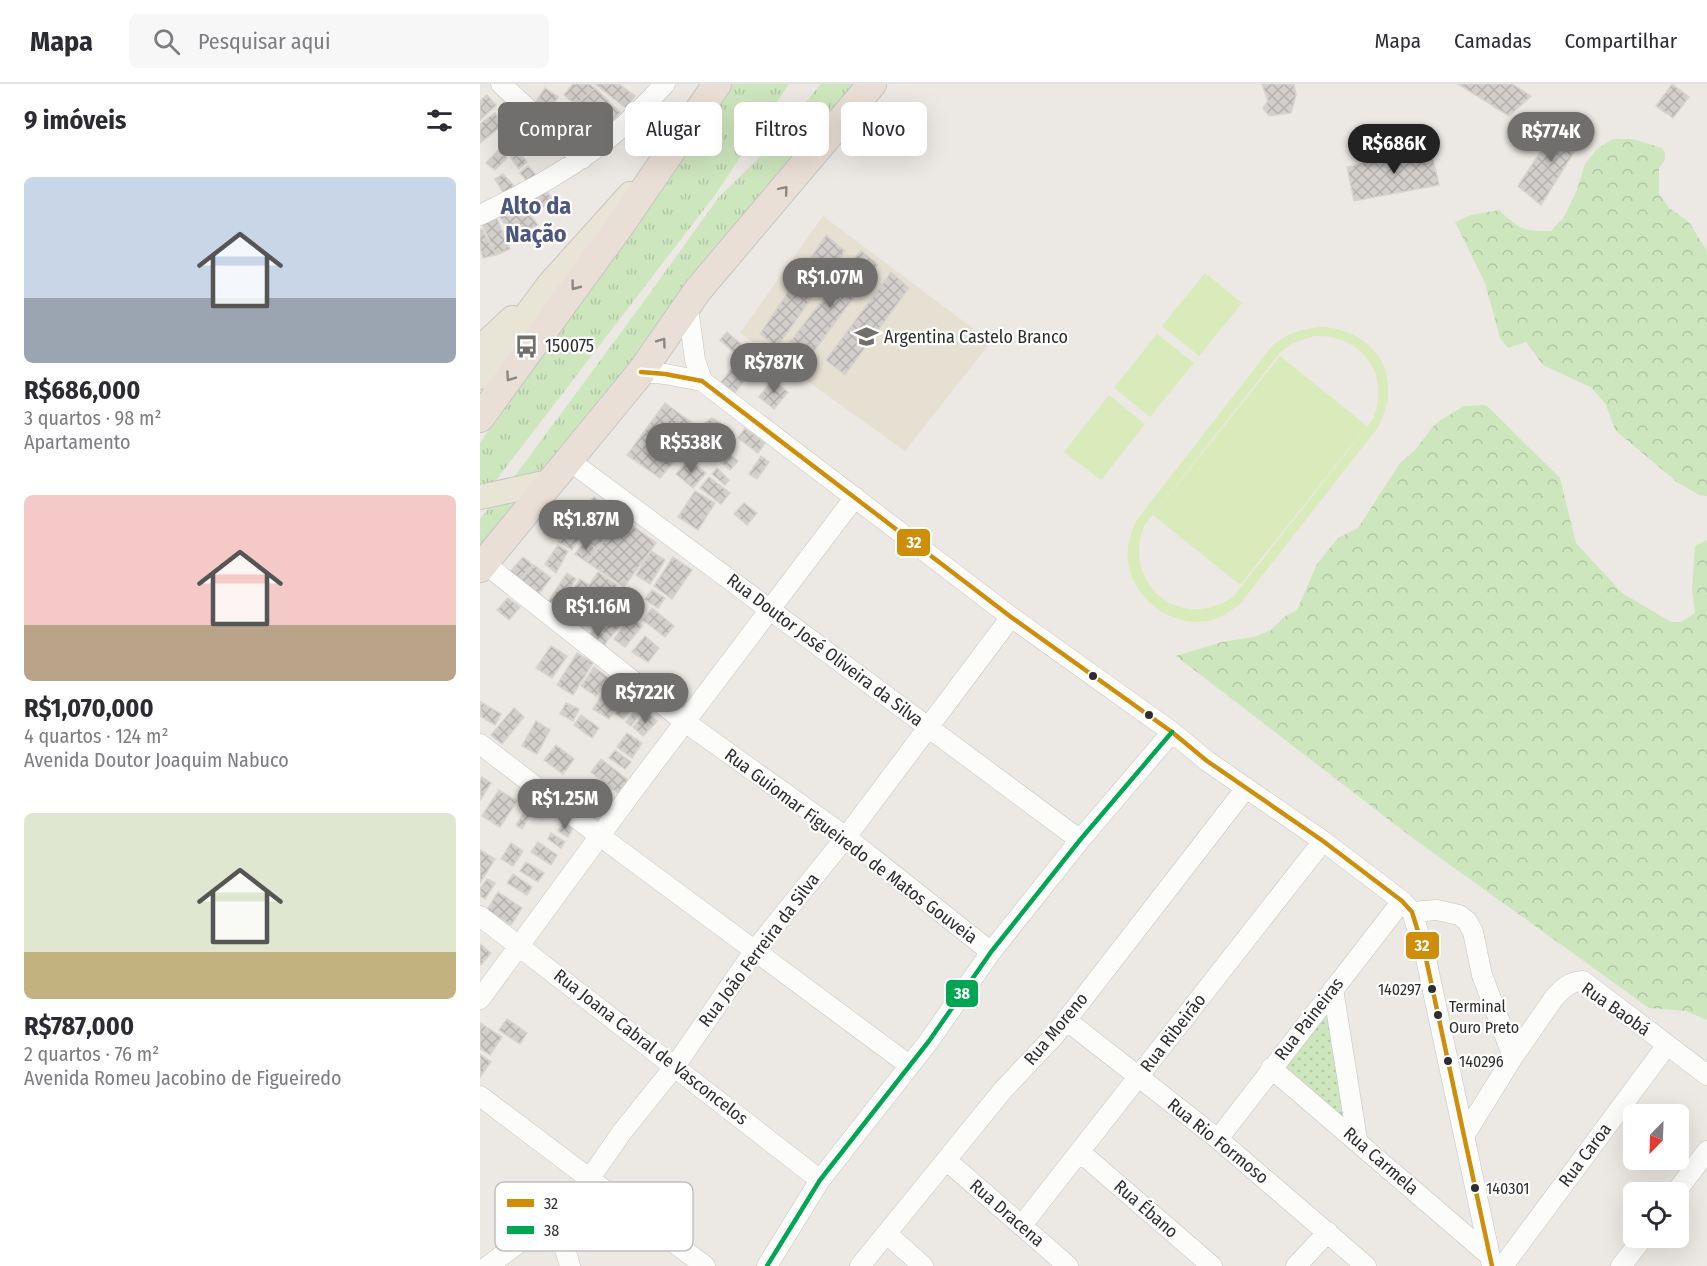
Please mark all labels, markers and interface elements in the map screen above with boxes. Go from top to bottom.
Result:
search box [129,14,549,68]
text: Mapa [30,25,93,58]
icon: search [150,25,183,58]
text: Pesquisar aqui [198,28,330,55]
text: Mapa [1375,28,1421,54]
text: Camadas [1454,28,1532,54]
text: Compartilhar [1565,28,1677,54]
chip: Comprar [498,102,613,156]
chip: Alugar [625,102,722,156]
chip: Filtros [734,102,829,156]
chip: Novo [841,102,927,156]
icon: filters [423,104,456,137]
text: 9 imóveis [24,105,126,136]
pin: R$774K [1502,112,1600,163]
text: R$774K [1521,119,1581,143]
pin: R$686K [1345,124,1443,175]
text: R$686K [1362,131,1426,155]
one-way arrow [776,186,787,197]
district label: Alto da Nação [500,192,571,248]
icon: home [186,216,294,324]
pin: R$1.07M [775,258,885,309]
text: R$1.07M [797,265,863,289]
one-way arrow [571,280,582,291]
school or university icon: Argentina Castelo Branco [853,324,879,350]
place label: Argentina Castelo Branco [884,326,1068,348]
bus stop icon: 150075 [514,333,540,359]
place label: 150075 [545,335,594,357]
one-way arrow [655,338,666,349]
pin: R$787K [725,343,823,394]
text: R$787K [744,350,804,374]
one-way arrow [506,370,517,381]
text: R$686,000 [24,375,140,406]
text: 3 quartos · 98 m² [24,406,162,430]
pin: R$538K [642,423,740,474]
text: Apartamento [24,430,131,454]
text: R$538K [660,430,722,454]
pin: R$1.87M [531,500,641,551]
text: R$1.87M [553,507,619,531]
line badge: 32 [896,528,931,557]
text: 32 [906,533,922,552]
icon: home [186,534,294,642]
street label: Rua Doutor José Oliveira da Silva [722,569,928,731]
pin: R$1.16M [543,587,653,638]
text: R$1.16M [566,594,630,618]
unlabelled marker [1087,670,1099,682]
pin: R$722K [596,673,694,724]
text: R$722K [615,680,675,704]
text: R$1,070,000 [24,693,154,724]
unlabelled marker [1143,709,1155,721]
text: 4 quartos · 124 m² [24,724,168,748]
street label: Rua Guiomar Figueiredo de Matos Gouveia [720,744,982,948]
text: Avenida Doutor Joaquim Nabuco [24,748,289,772]
pin: R$1.25M [510,779,620,830]
text: R$1.25M [532,786,598,810]
icon: home [186,852,294,960]
street label: Rua João Ferreira da Silva [694,869,824,1031]
line badge: 32 [1405,931,1440,960]
text: 32 [1414,936,1430,955]
street label: Rua Joana Cabral de Vasconcelos [549,964,753,1130]
street label: Rua Paineiras [1270,973,1348,1065]
street label: Rua Baobá [1577,977,1655,1041]
line badge: 38 [945,979,979,1008]
place label: 140297 [1378,980,1422,999]
marker: 140297 [1426,983,1438,995]
text: 38 [953,984,971,1003]
street label: Rua Moreno [1019,988,1093,1070]
street label: Rua Ribeirão [1136,989,1210,1077]
place label: Terminal Ouro Preto [1449,997,1519,1037]
marker: Terminal Ouro Preto [1432,1009,1444,1021]
text: R$787,000 [24,1011,134,1042]
text: 2 quartos · 76 m² [24,1042,159,1066]
place label: 140296 [1459,1052,1504,1071]
marker: 140296 [1442,1055,1454,1067]
text: Avenida Romeu Jacobino de Figueiredo [24,1066,342,1090]
street label: Rua Rio Formoso [1163,1093,1273,1189]
north arrow [1623,1104,1689,1170]
map controls [1623,1104,1689,1248]
street label: Rua Caroa [1554,1119,1616,1191]
street label: Rua Carmela [1339,1122,1423,1200]
street label: Rua Ébano [1109,1174,1183,1243]
street label: Rua Dracena [965,1175,1049,1252]
place label: 140301 [1486,1179,1530,1198]
legend [495,1182,693,1251]
marker: 140301 [1469,1182,1481,1194]
button: locate [1623,1182,1689,1248]
text: 32 [544,1194,558,1213]
text: 38 [544,1221,559,1240]

